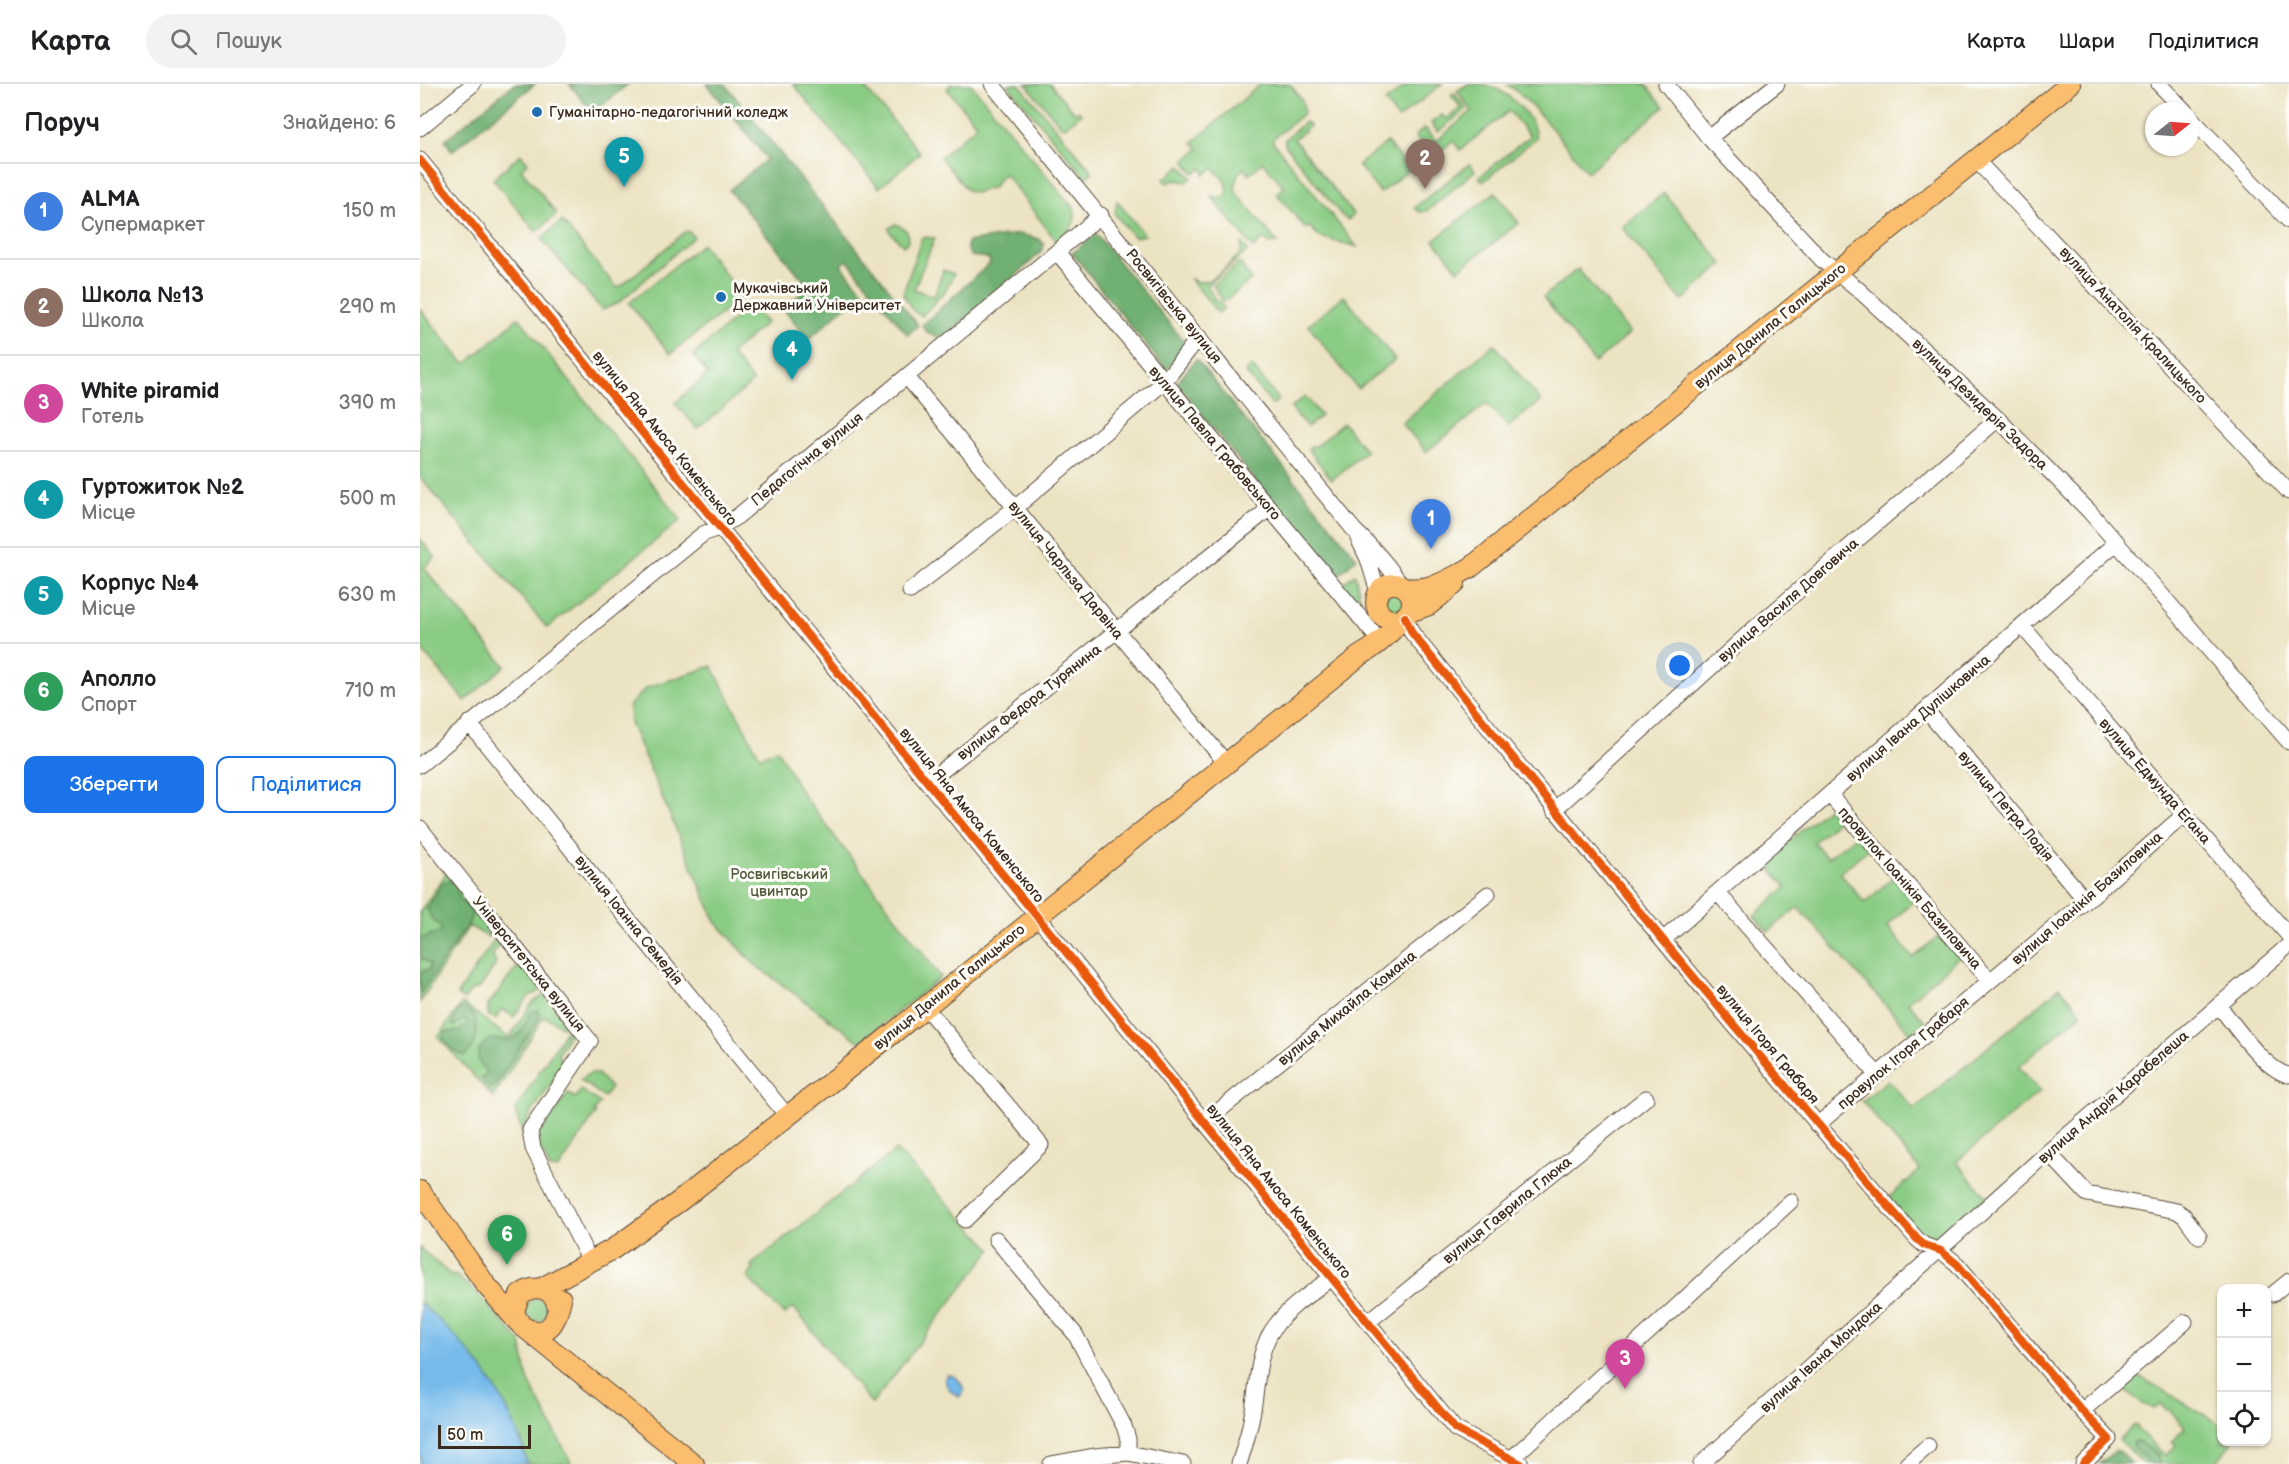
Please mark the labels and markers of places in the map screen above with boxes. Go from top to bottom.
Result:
place label: Гуманітарно-педагогічний коледж [549,103,788,122]
marker: Гуманітарно-педагогічний коледж [530,105,544,119]
pin: 5 [604,138,644,187]
pin: 2 [1406,140,1444,189]
place label: Мукачівський Державний Університет [733,279,901,315]
marker: Мукачівський Державний Університет [714,290,728,304]
pin: 4 [772,330,812,380]
pin: 1 [1412,500,1450,549]
pin: 6 [488,1216,526,1265]
pin: 3 [1606,1340,1644,1389]

